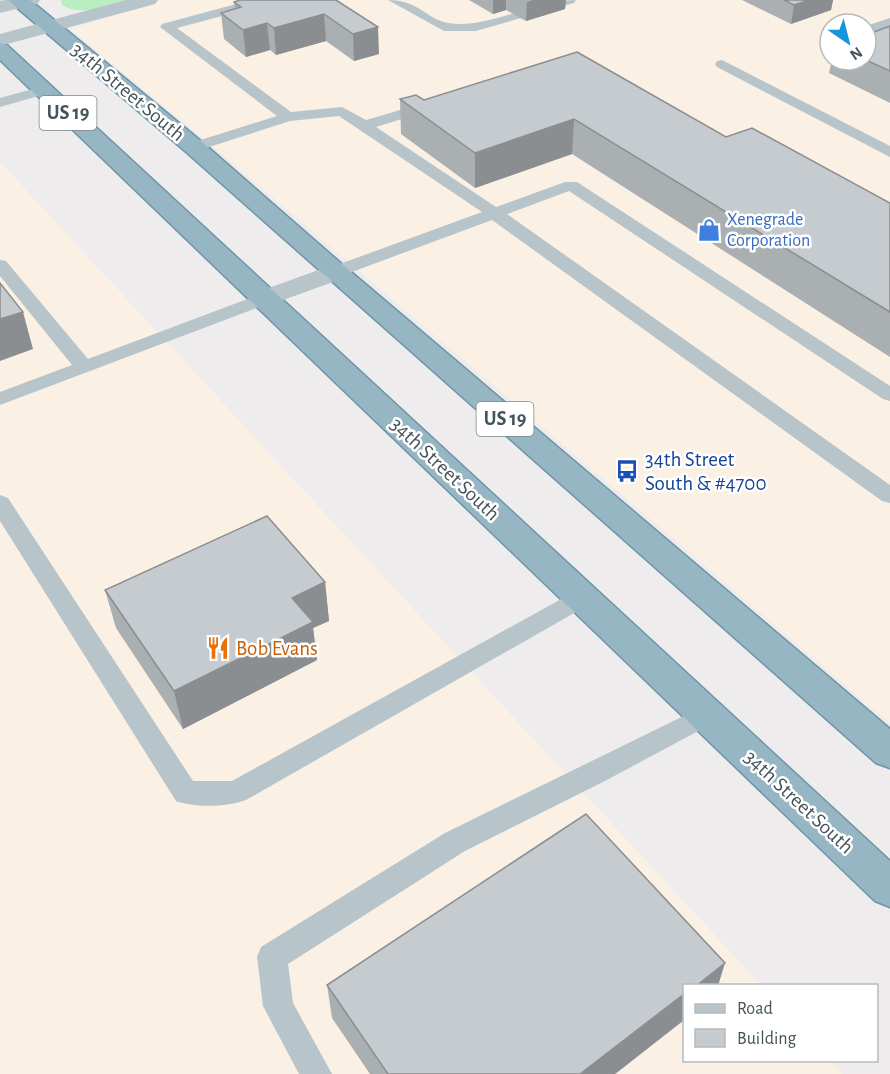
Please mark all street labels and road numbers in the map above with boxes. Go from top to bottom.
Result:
street label: 34th Street South [67,39,189,145]
road number: US 19 [40,96,97,130]
road number: US 19 [476,402,534,436]
street label: 34th Street South [386,413,504,525]
street label: 34th Street South [740,746,858,858]

